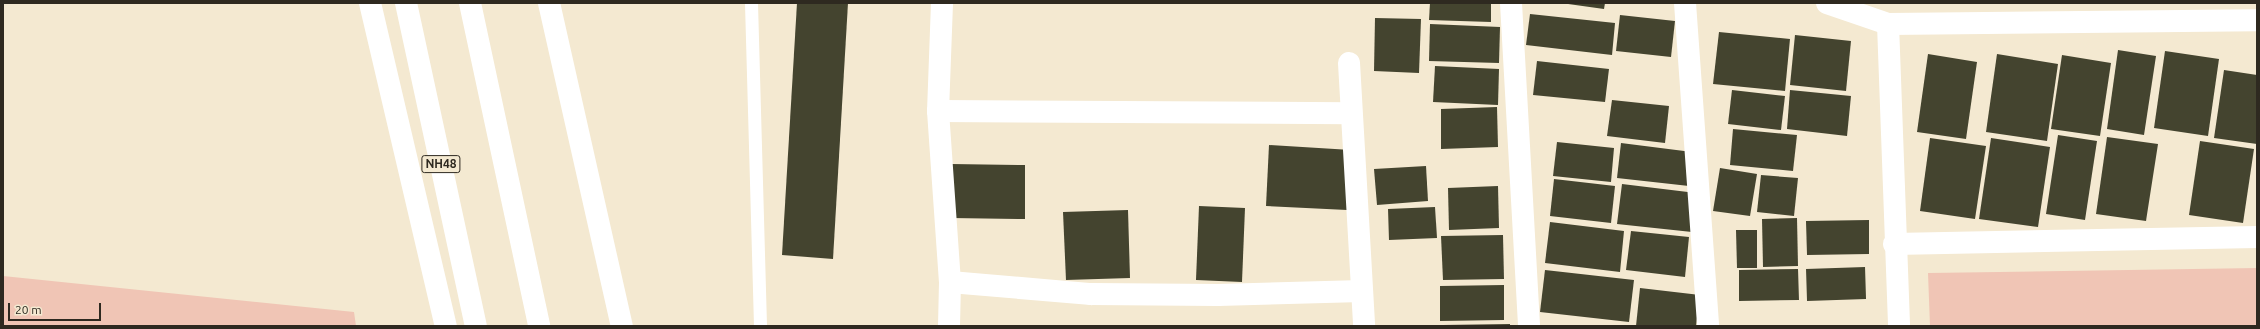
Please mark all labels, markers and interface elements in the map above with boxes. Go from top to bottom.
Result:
road number: NH48 [421,154,461,174]
scale bar [10,295,103,321]
text: 20 m [15,303,42,316]

